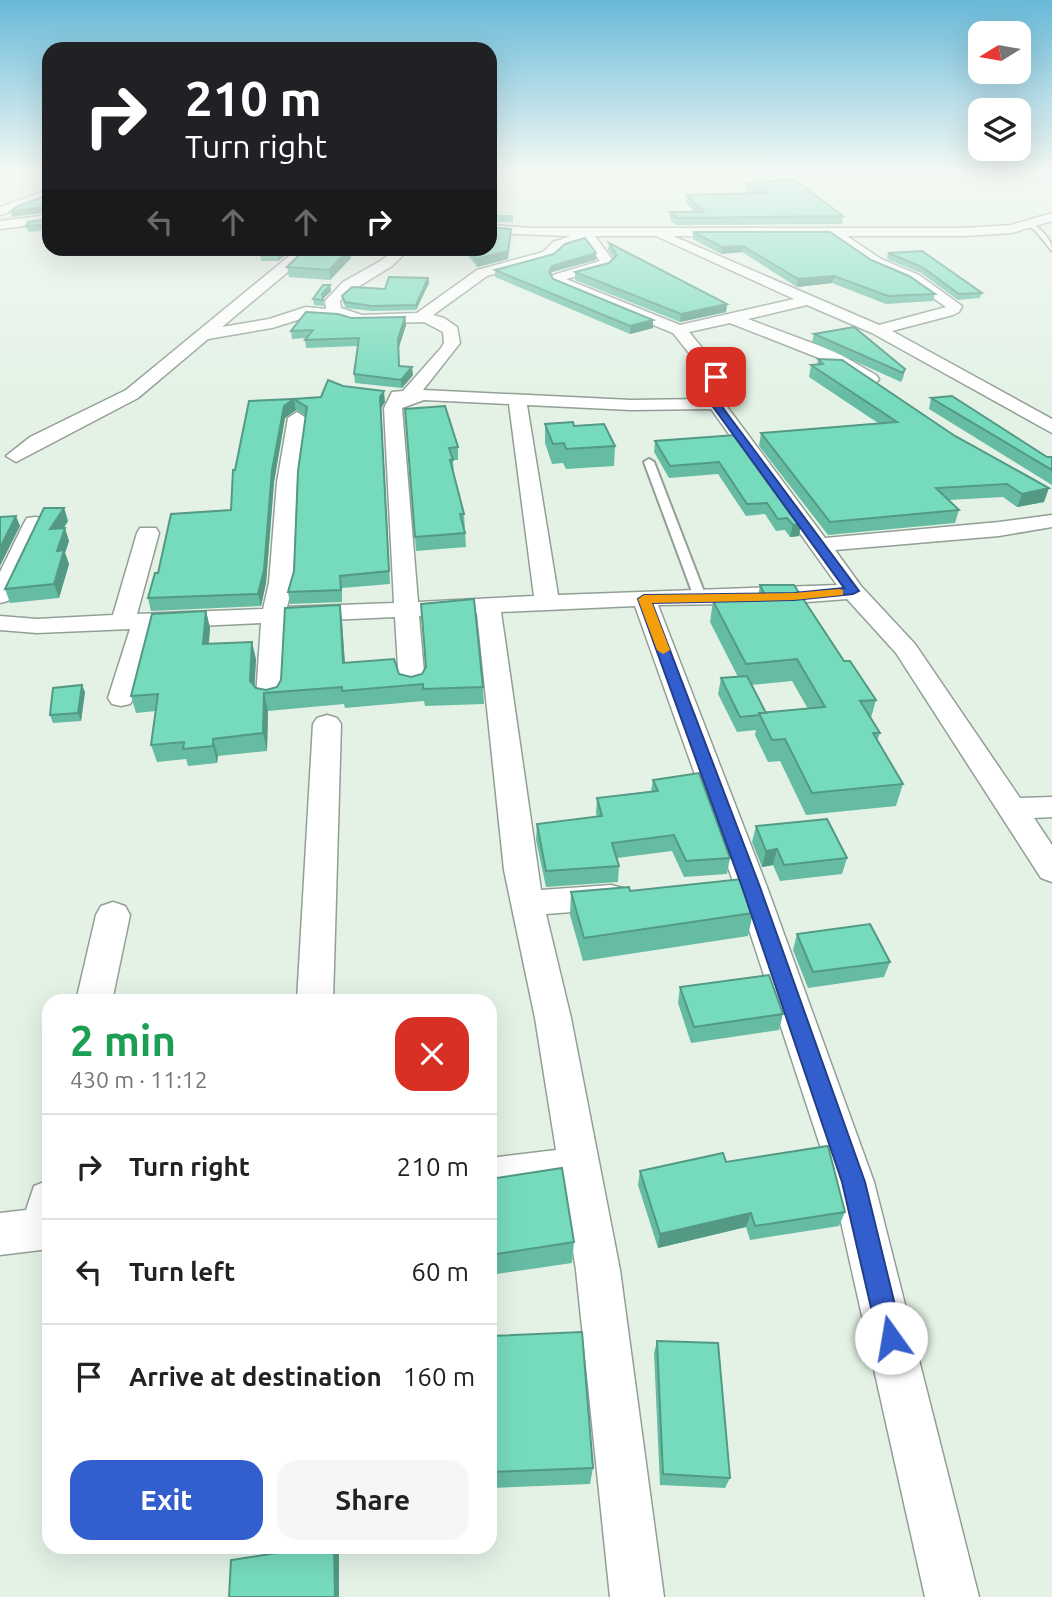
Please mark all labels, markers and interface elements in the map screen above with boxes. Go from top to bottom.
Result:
north arrow [968,21,1031,84]
map controls [968,21,1031,161]
icon: right [70,70,161,161]
text: 210 m [185,70,322,125]
button: layers [968,98,1031,161]
text: Turn right [185,128,327,164]
icon: left [141,203,179,241]
icon: ahead [214,203,252,241]
icon: ahead [287,203,325,241]
icon: right [360,203,398,241]
pin [686,347,746,407]
icon: arrive [697,358,735,396]
text: 2 min [70,1017,176,1064]
button: close [395,1017,469,1091]
text: 430 m · 11:12 [70,1067,208,1092]
icon: right [70,1148,108,1186]
text: Turn right [129,1152,250,1181]
text: 210 m [397,1152,469,1181]
icon: left [70,1253,108,1291]
text: Turn left [129,1257,235,1286]
text: 60 m [411,1257,469,1286]
position arrow [854,1301,928,1375]
icon: arrive [70,1358,108,1396]
text: Arrive at destination [129,1362,382,1391]
text: 160 m [403,1362,475,1391]
button: Exit [70,1460,263,1540]
button: Share [277,1460,469,1540]

